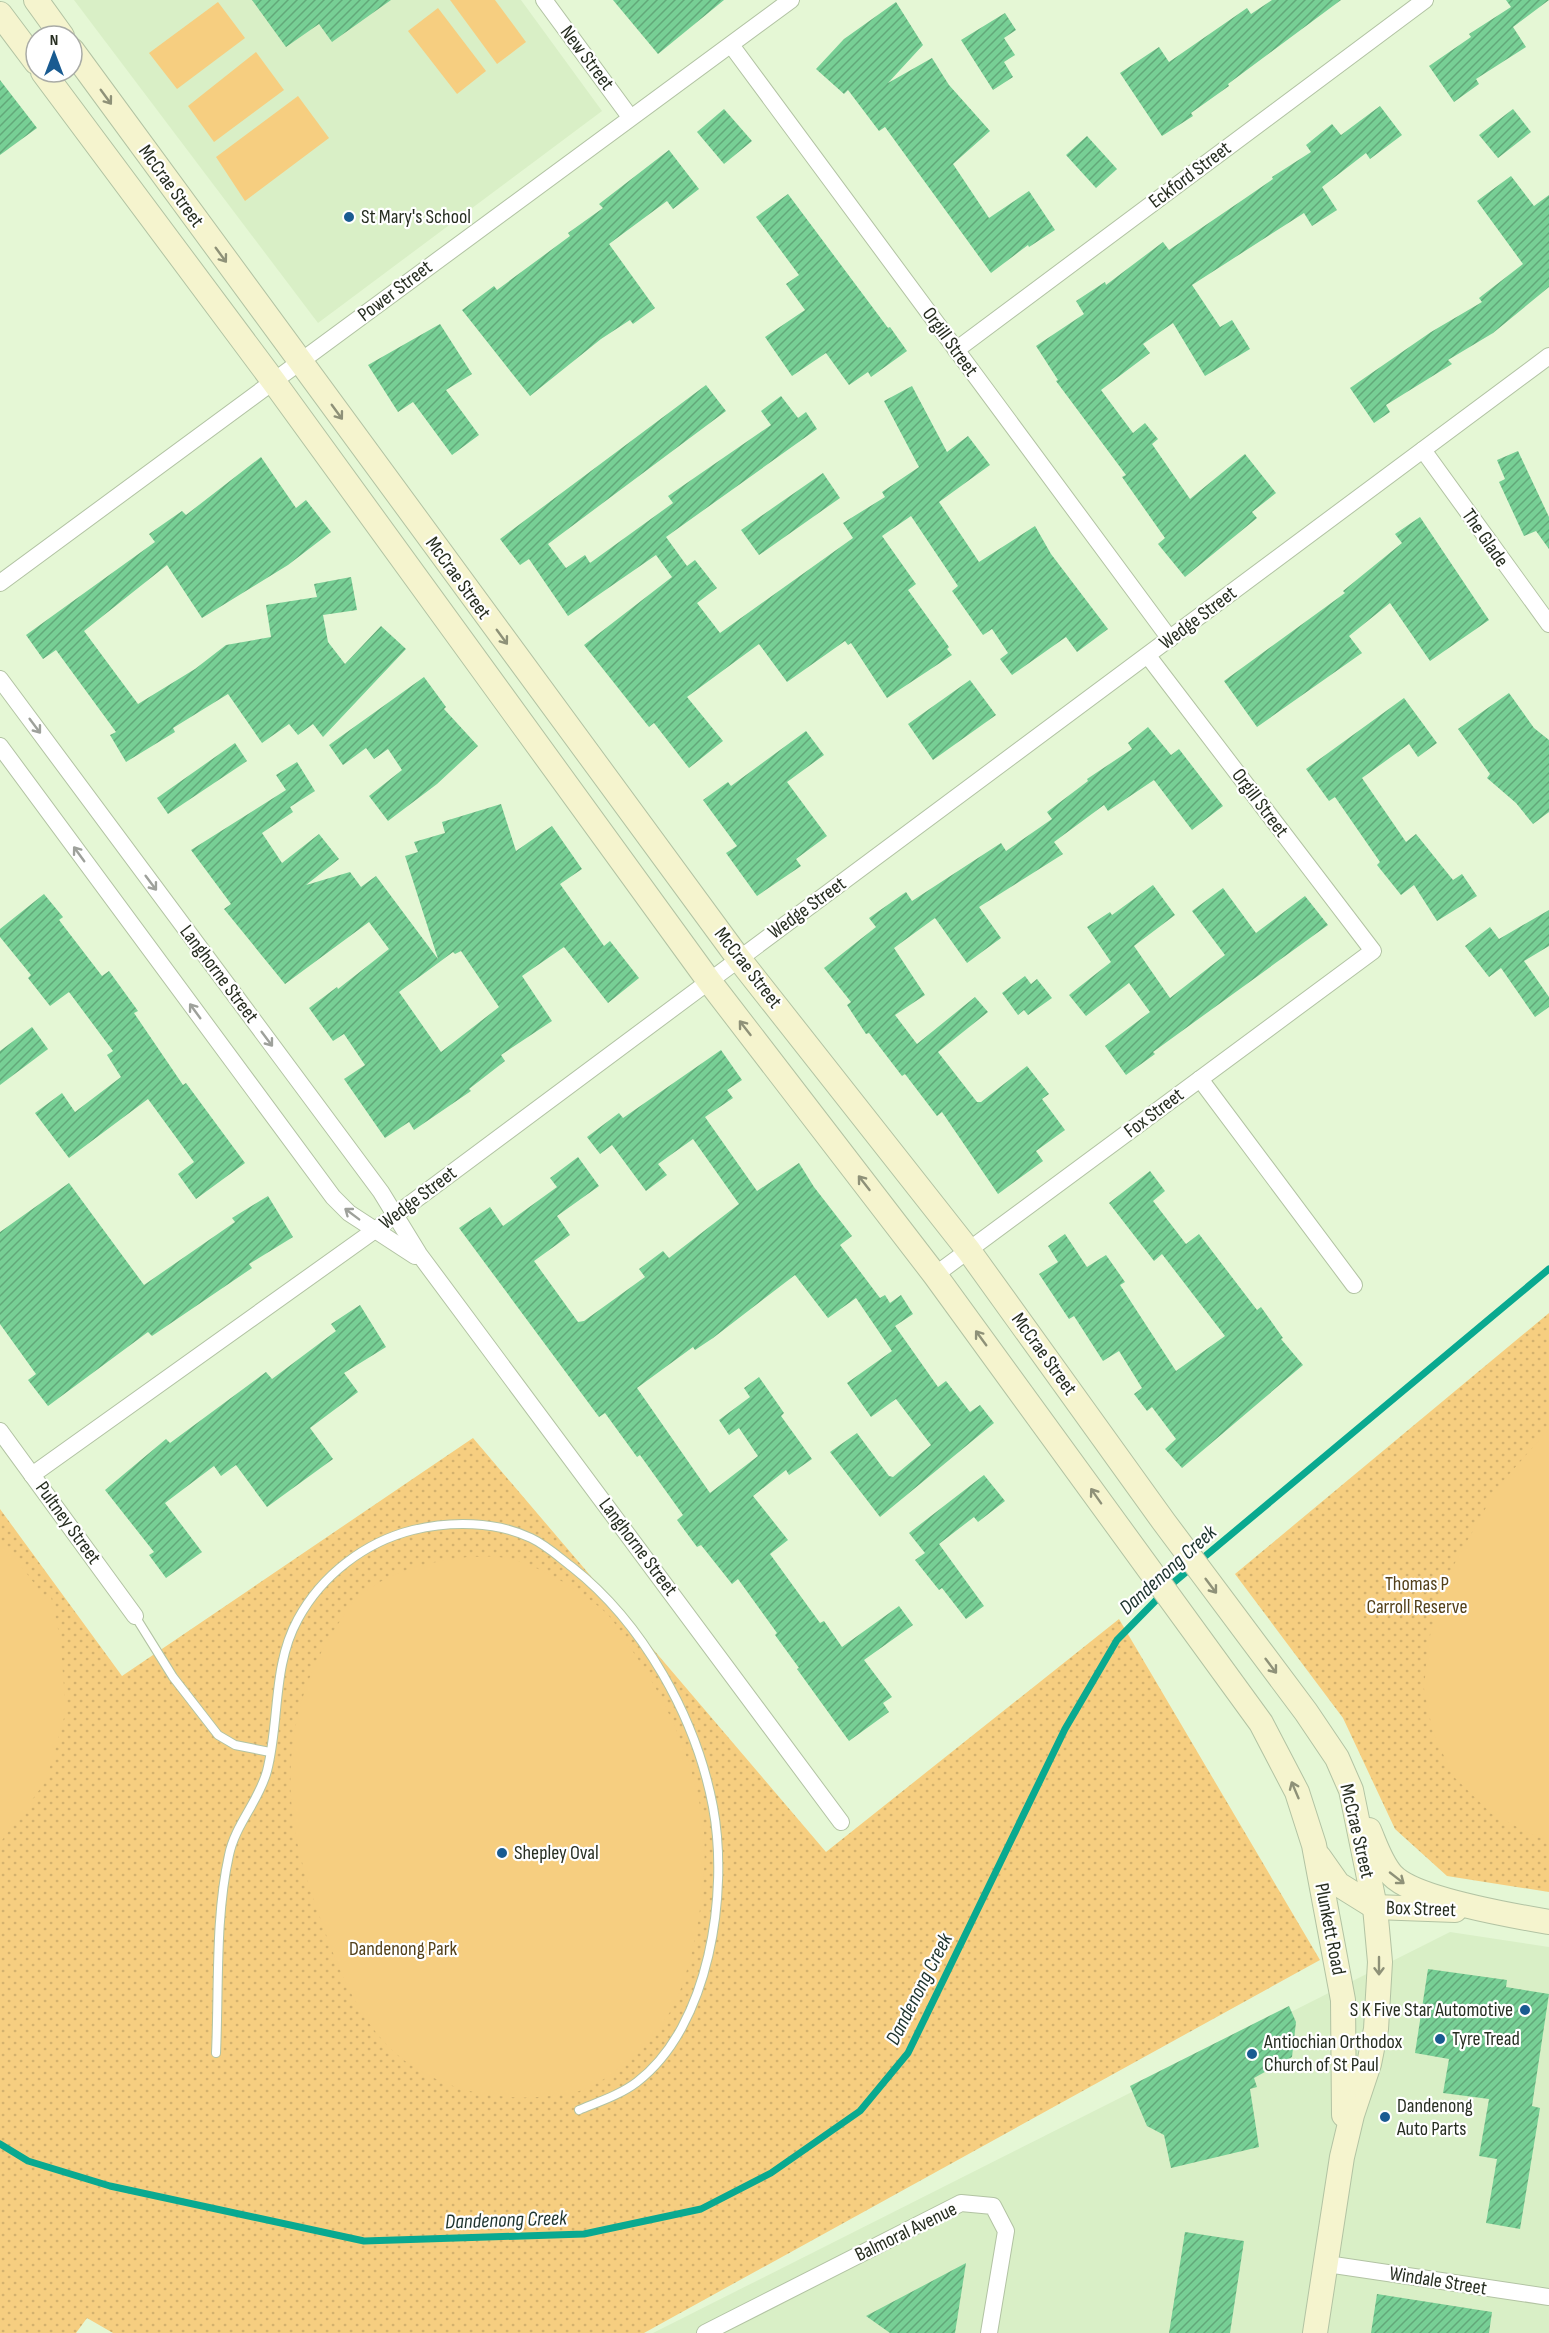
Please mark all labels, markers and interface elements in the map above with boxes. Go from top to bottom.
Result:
street label: New Street [555,21,619,95]
north arrow [24,24,84,84]
text: N [50,31,58,50]
one-way arrow [100,89,113,105]
street label: Eckford Street [1144,136,1236,214]
street label: McCrae Street [133,140,209,232]
place label: St Mary's School [361,205,471,229]
marker: St Mary's School [342,210,356,224]
one-way arrow [215,246,228,262]
street label: Power Street [353,255,437,327]
street label: Orgill Street [917,303,983,381]
one-way arrow [330,404,343,420]
street label: The Glade [1456,504,1514,572]
street label: McCrae Street [420,532,496,624]
street label: Wedge Street [1155,581,1241,655]
one-way arrow [496,628,508,644]
one-way arrow [29,718,41,734]
street label: Orgill Street [1226,764,1294,842]
one-way arrow [73,846,86,862]
street label: Wedge Street [763,872,851,944]
one-way arrow [145,874,157,890]
street label: Langhorne Street [174,920,264,1028]
street label: McCrae Street [709,923,787,1013]
one-way arrow [189,1003,202,1019]
one-way arrow [738,1020,751,1036]
one-way arrow [261,1031,274,1047]
street label: Fox Street [1119,1083,1189,1143]
street label: Wedge Street [375,1161,461,1235]
one-way arrow [857,1175,870,1191]
one-way arrow [345,1208,361,1221]
street label: McCrae Street [1006,1308,1082,1400]
one-way arrow [975,1331,987,1347]
street label: Pultney Street [30,1477,106,1569]
one-way arrow [1090,1488,1102,1505]
street label: Langhorne Street [593,1493,683,1601]
water label: Dandenong Creek [1114,1519,1223,1620]
park label: Thomas P Carroll Reserve [1367,1572,1467,1619]
one-way arrow [1205,1577,1218,1593]
one-way arrow [1265,1657,1277,1673]
one-way arrow [1289,1781,1300,1799]
street label: McCrae Street [1335,1782,1379,1880]
place label: Shepley Oval [514,1841,599,1865]
marker: Shepley Oval [495,1846,509,1860]
one-way arrow [1389,1872,1405,1885]
street label: Plunkett Road [1309,1881,1351,1977]
street label: Box Street [1386,1896,1456,1922]
water label: Dandenong Creek [880,1928,958,2049]
park label: Dandenong Park [349,1937,457,1961]
one-way arrow [1374,1955,1385,1975]
place label: S K Five Star Automotive [1350,1998,1513,2022]
marker: S K Five Star Automotive [1518,2003,1532,2017]
place label: Tyre Tread [1452,2027,1520,2051]
place label: Antiochian Orthodox Church of St Paul [1263,2030,1403,2077]
marker: Tyre Tread [1433,2032,1447,2046]
marker: Antiochian Orthodox Church of St Paul [1245,2047,1259,2061]
place label: Dandenong Auto Parts [1396,2094,1473,2141]
marker: Dandenong Auto Parts [1378,2110,1392,2124]
street label: Balmoral Avenue [851,2197,961,2267]
water label: Dandenong Creek [445,2205,569,2235]
street label: Windale Street [1387,2261,1489,2301]

